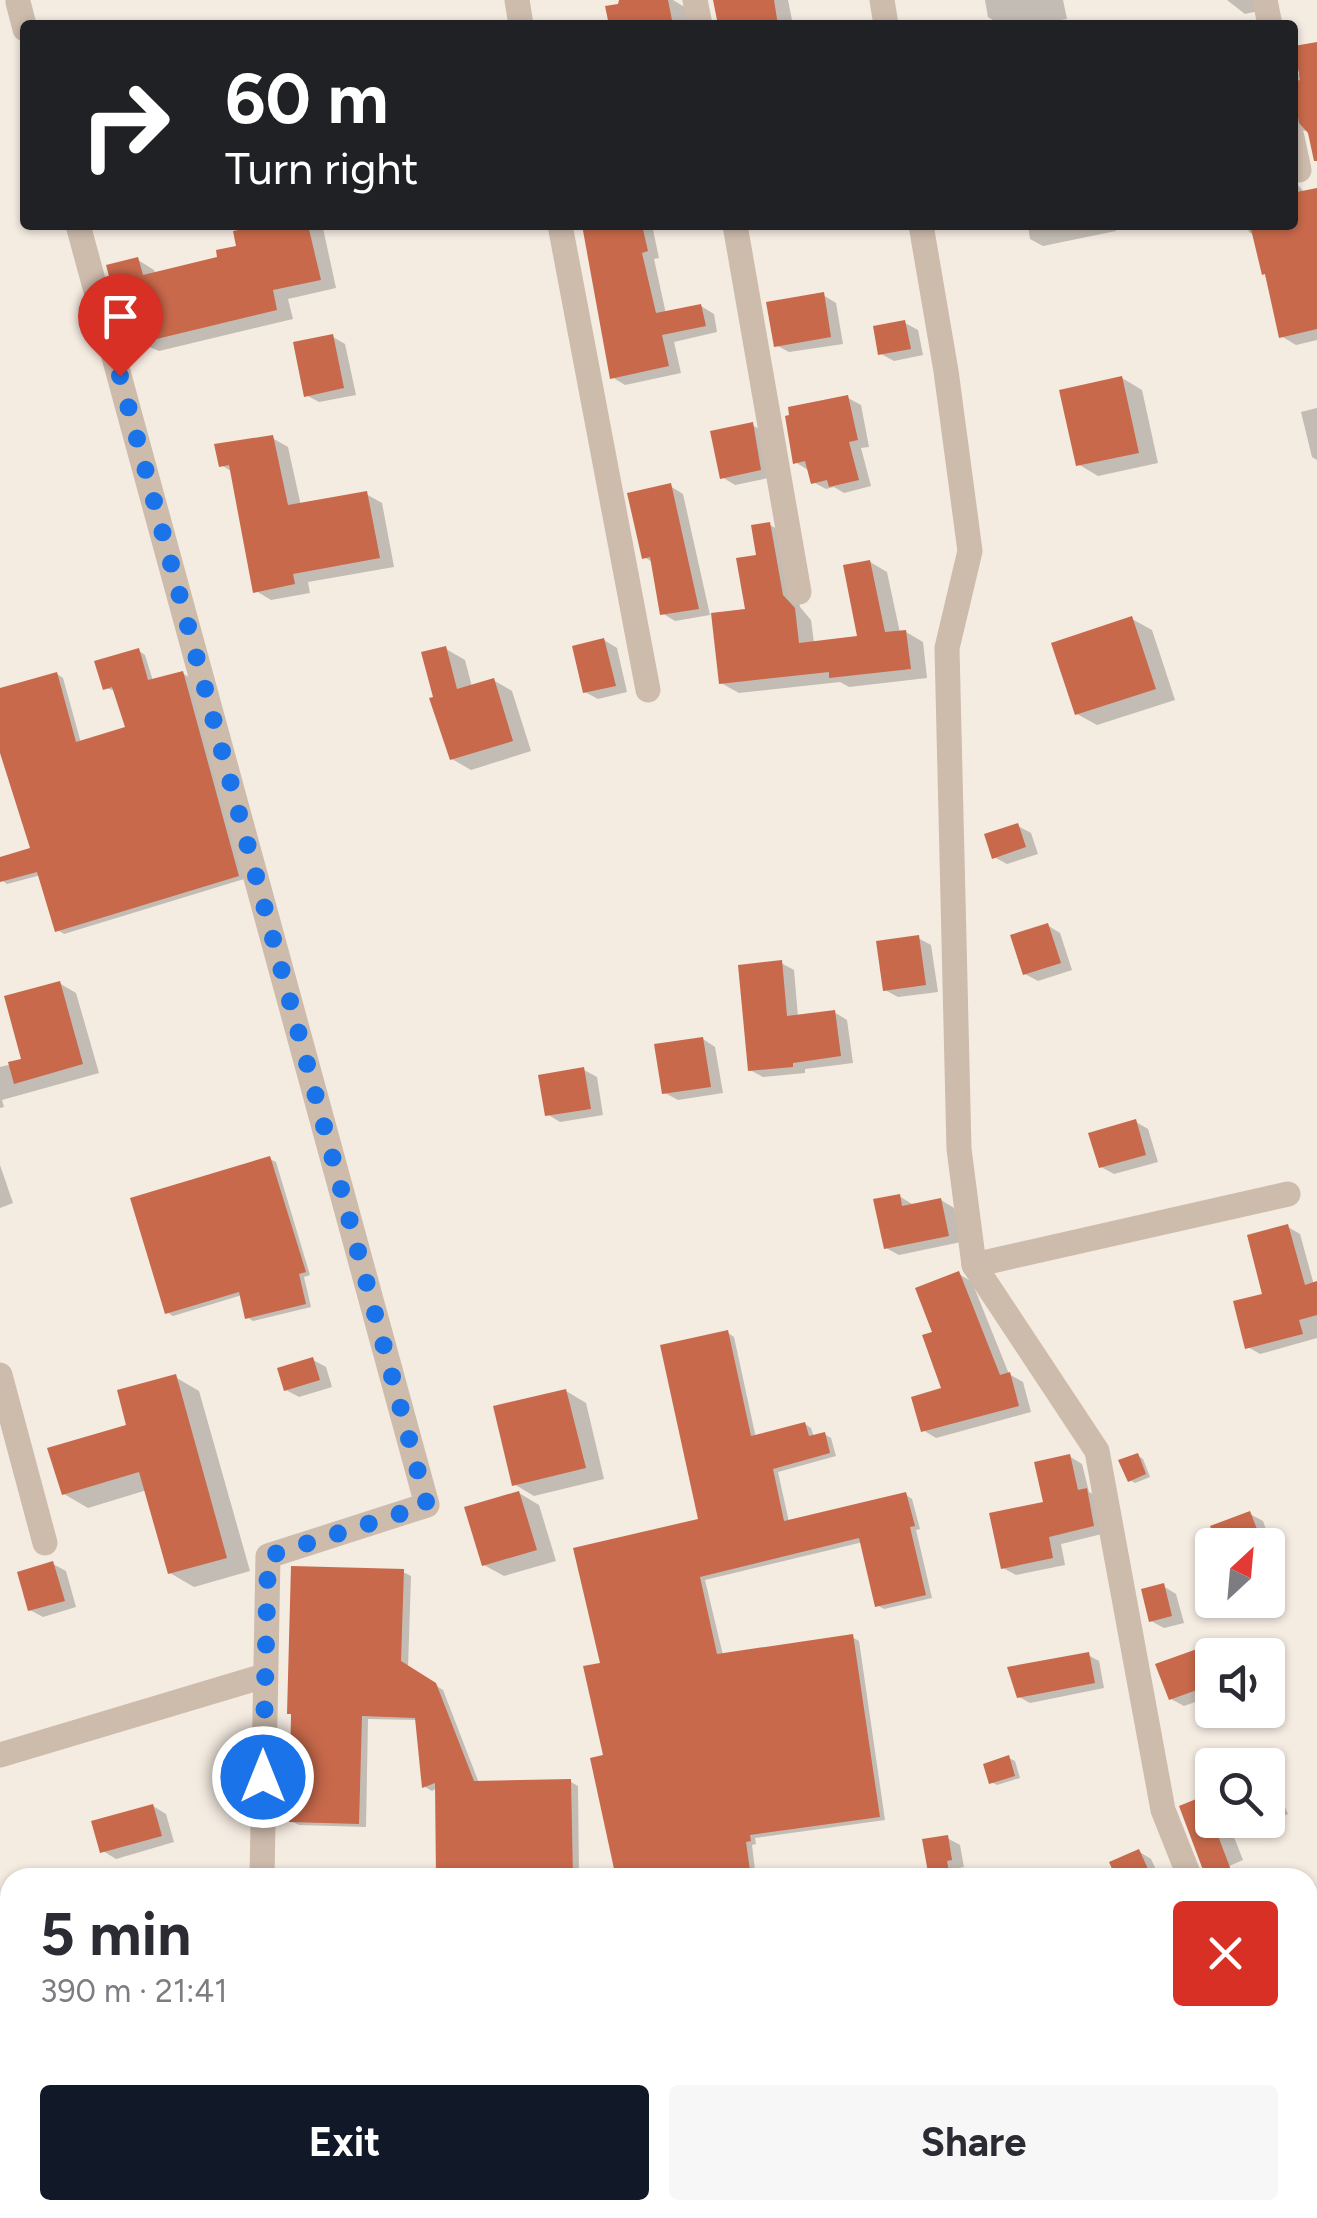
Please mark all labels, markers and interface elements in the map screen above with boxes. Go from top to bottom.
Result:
text: 60 m [225,56,389,141]
icon: right [60,60,190,190]
text: Turn right [225,141,418,195]
pin [78,274,163,377]
icon: arrive [93,289,148,344]
north arrow [1195,1528,1285,1618]
map controls [1195,1528,1285,1838]
button: sound [1195,1638,1285,1728]
position arrow [211,1725,315,1829]
button: search [1195,1748,1285,1838]
text: 5 min [40,1898,191,1970]
button: close [1173,1901,1278,2006]
text: 390 m · 21:41 [40,1972,227,2010]
button: Exit [40,2085,649,2200]
button: Share [669,2085,1278,2200]

